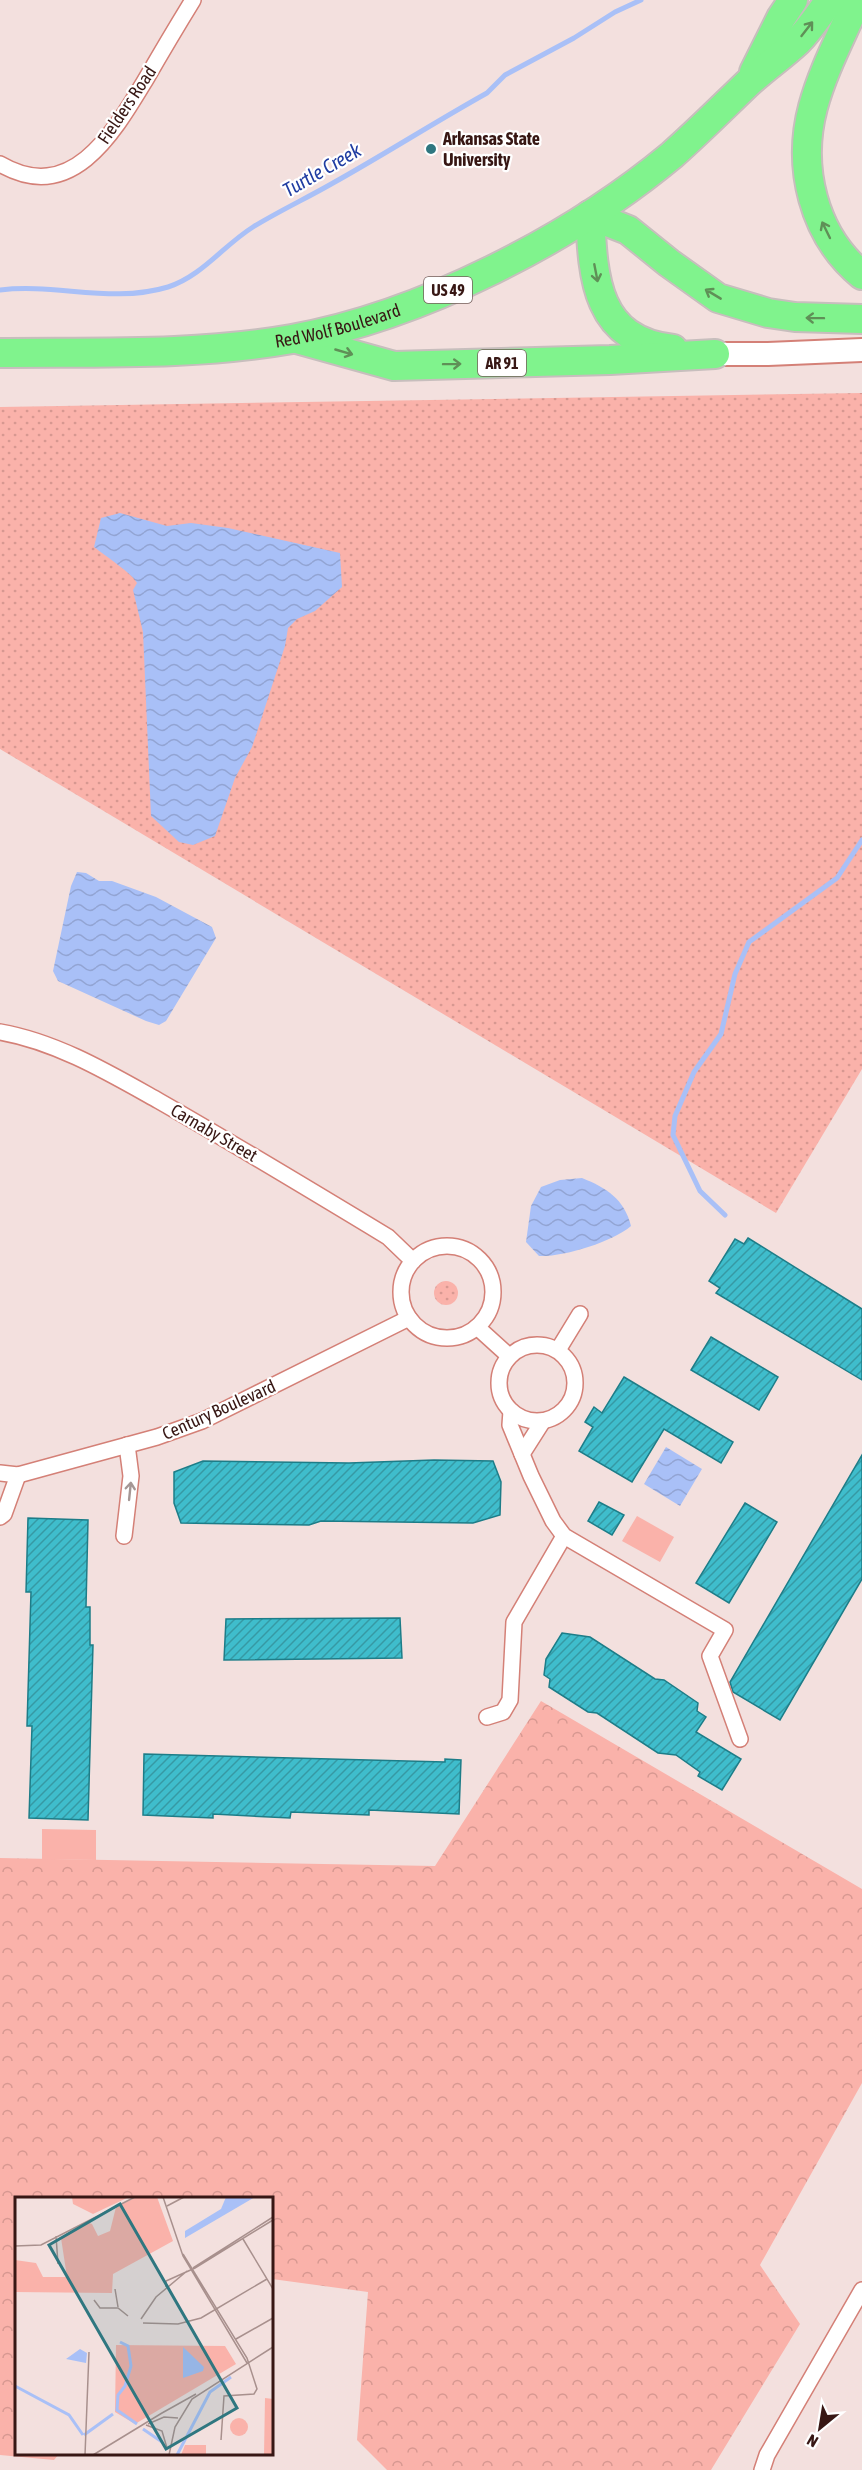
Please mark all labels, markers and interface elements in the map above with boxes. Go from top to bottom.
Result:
one-way arrow [801,22,814,38]
street label: Fielders Road [93,62,160,148]
place label: Arkansas State University [442,128,540,170]
water label: Turtle Creek [279,138,365,201]
marker: Arkansas State University [424,142,438,156]
one-way arrow [819,221,831,239]
one-way arrow [591,263,602,282]
road number: US 49 [424,277,472,303]
one-way arrow [705,287,722,299]
street label: Red Wolf Boulevard [273,299,403,352]
one-way arrow [805,312,825,323]
one-way arrow [334,347,353,358]
road number: AR 91 [478,350,526,376]
one-way arrow [442,359,462,370]
street label: Carnaby Street [167,1099,261,1166]
street label: Century Boulevard [159,1375,279,1444]
one-way arrow [124,1481,135,1501]
inset map [15,2197,273,2455]
north arrow [790,2398,850,2458]
text: N [804,2431,821,2451]

